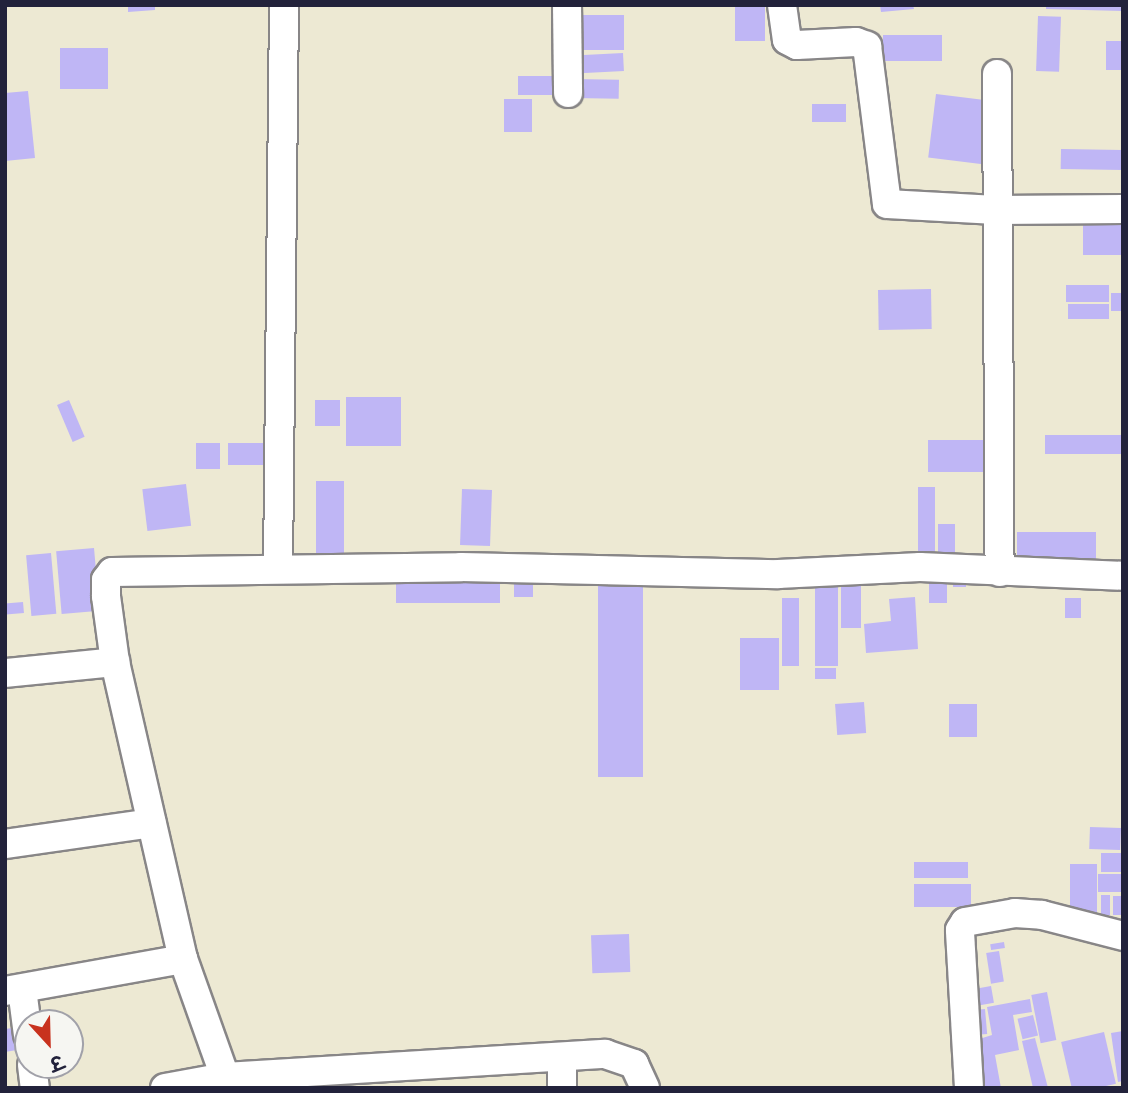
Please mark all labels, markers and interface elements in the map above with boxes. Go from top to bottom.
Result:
north arrow [14,1009,84,1079]
text: उ [46,1048,67,1076]

